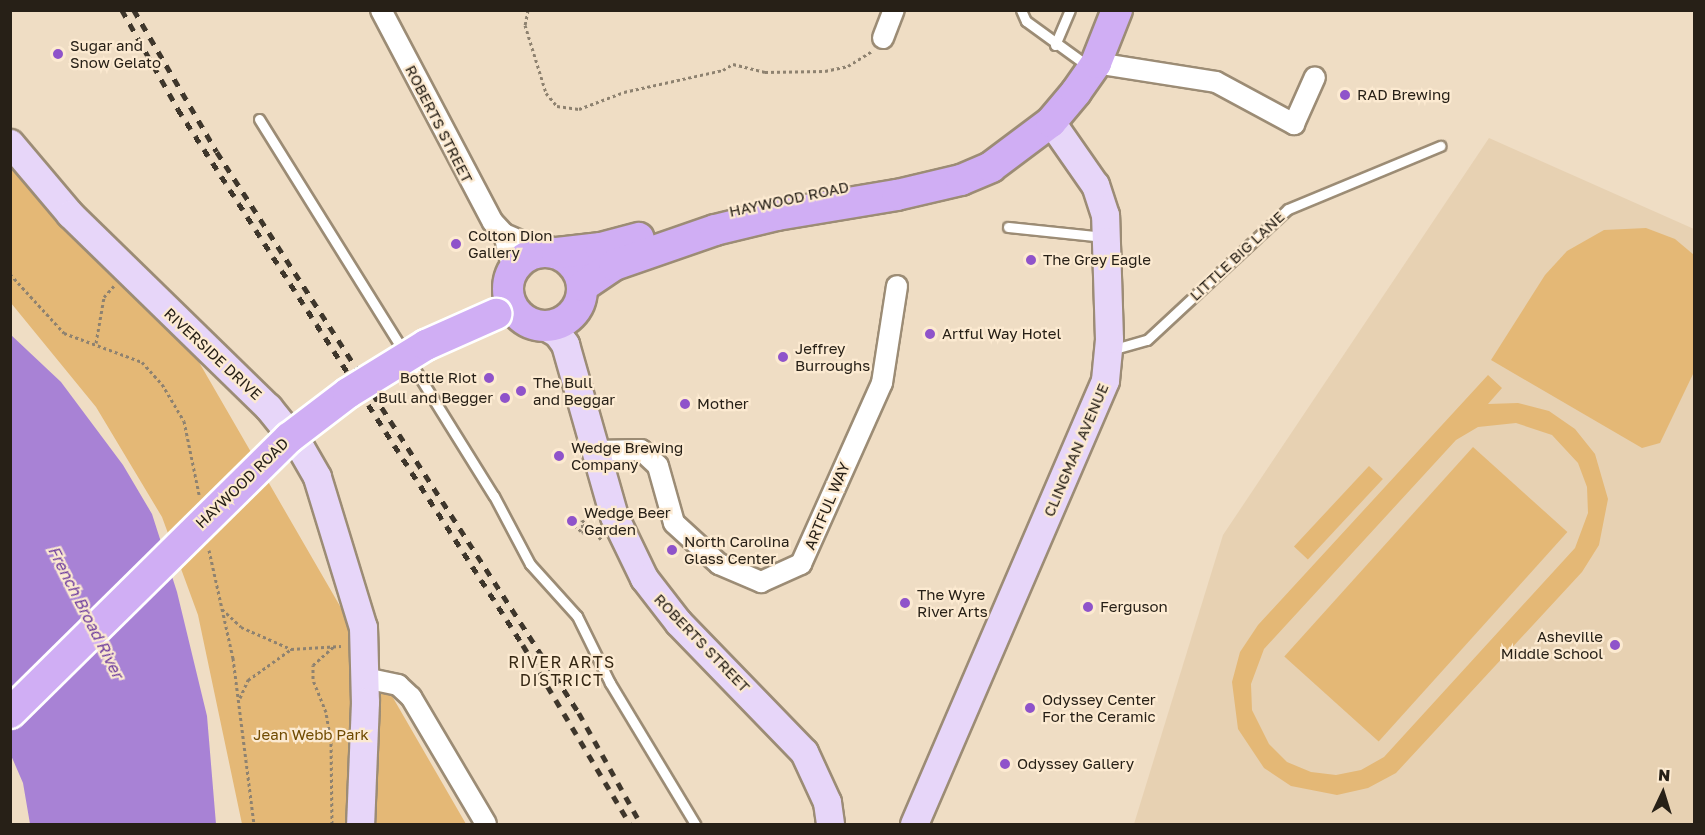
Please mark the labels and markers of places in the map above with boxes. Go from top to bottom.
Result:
place label: Sugar and Snow Gelato [70,36,161,71]
marker: Sugar and Snow Gelato [51,47,65,61]
place label: RAD Brewing [1357,86,1450,104]
marker: RAD Brewing [1338,88,1352,102]
place label: Colton Dion Gallery [468,226,552,261]
marker: Colton Dion Gallery [449,237,463,251]
place label: The Grey Eagle [1043,251,1151,269]
marker: The Grey Eagle [1024,253,1038,267]
place label: Artful Way Hotel [942,325,1061,343]
marker: Artful Way Hotel [923,327,937,341]
place label: Jeffrey Burroughs [795,339,870,374]
marker: Jeffrey Burroughs [776,350,790,364]
place label: Bottle Riot [400,369,477,387]
marker: Bottle Riot [482,371,496,385]
place label: The Bull and Beggar [533,373,615,408]
marker: The Bull and Beggar [514,384,528,398]
place label: Bull and Begger [378,389,493,407]
marker: Bull and Begger [498,391,512,405]
place label: Mother [697,395,749,413]
marker: Mother [678,397,692,411]
place label: Wedge Brewing Company [571,438,683,473]
marker: Wedge Brewing Company [552,449,566,463]
place label: Wedge Beer Garden [584,503,671,538]
marker: Wedge Beer Garden [565,514,579,528]
place label: North Carolina Glass Center [684,532,789,567]
marker: North Carolina Glass Center [665,543,679,557]
place label: The Wyre River Arts [917,585,988,620]
marker: The Wyre River Arts [898,596,912,610]
place label: Ferguson [1100,598,1168,616]
marker: Ferguson [1081,600,1095,614]
place label: Asheville Middle School [1501,627,1603,662]
marker: Asheville Middle School [1608,638,1622,652]
place label: Odyssey Center For the Ceramic [1042,690,1156,725]
marker: Odyssey Center For the Ceramic [1023,701,1037,715]
place label: Odyssey Gallery [1017,755,1134,773]
marker: Odyssey Gallery [998,757,1012,771]

